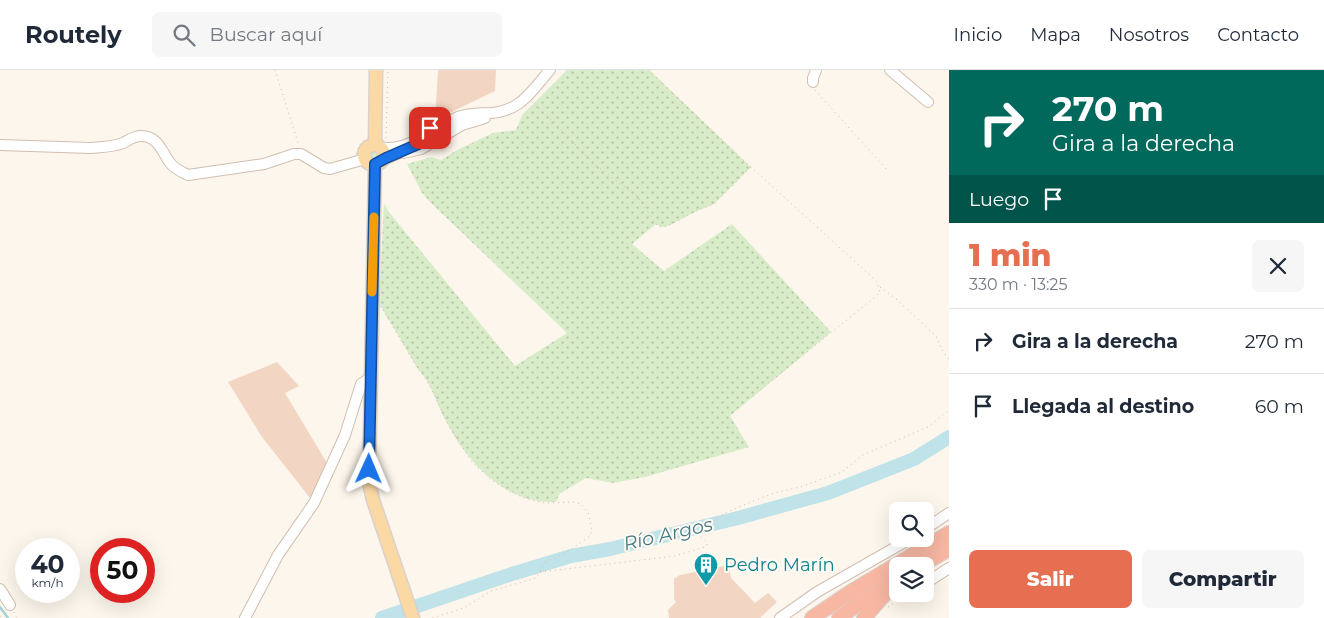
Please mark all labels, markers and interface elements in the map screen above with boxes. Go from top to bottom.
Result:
search box [152,12,502,57]
text: Routely [25,20,122,49]
icon: search [170,21,198,49]
text: Buscar aquí [210,23,322,46]
text: Inicio [954,24,1002,46]
text: Mapa [1030,24,1081,46]
text: Nosotros [1109,24,1189,46]
text: Contacto [1217,24,1299,46]
text: 270 m [1052,87,1164,130]
icon: right [969,90,1034,155]
pin [409,107,451,149]
icon: arrive [416,114,444,142]
text: Gira a la derecha [1052,130,1235,157]
icon: arrive [1039,185,1067,213]
text: Luego [969,188,1029,211]
text: 1 min [969,237,1052,274]
button: close [1252,240,1304,292]
text: 330 m · 13:25 [969,275,1067,294]
icon: right [969,327,997,355]
text: Gira a la derecha [1012,330,1178,353]
text: 270 m [1245,330,1304,353]
icon: arrive [969,392,997,420]
text: Llegada al destino [1012,395,1194,418]
text: 60 m [1255,395,1304,418]
position arrow [342,442,394,494]
map controls [889,502,934,602]
button: search [889,502,934,547]
water label: Río Argos [621,513,715,555]
speed limit sign: 50 [90,538,155,603]
text: 40 [30,549,65,579]
button: Salir [969,550,1132,608]
button: Compartir [1142,550,1304,608]
building icon: Pedro Marín [693,552,719,586]
place label: Pedro Marín [724,554,835,576]
button: layers [889,557,934,602]
text: km/h [31,575,64,590]

